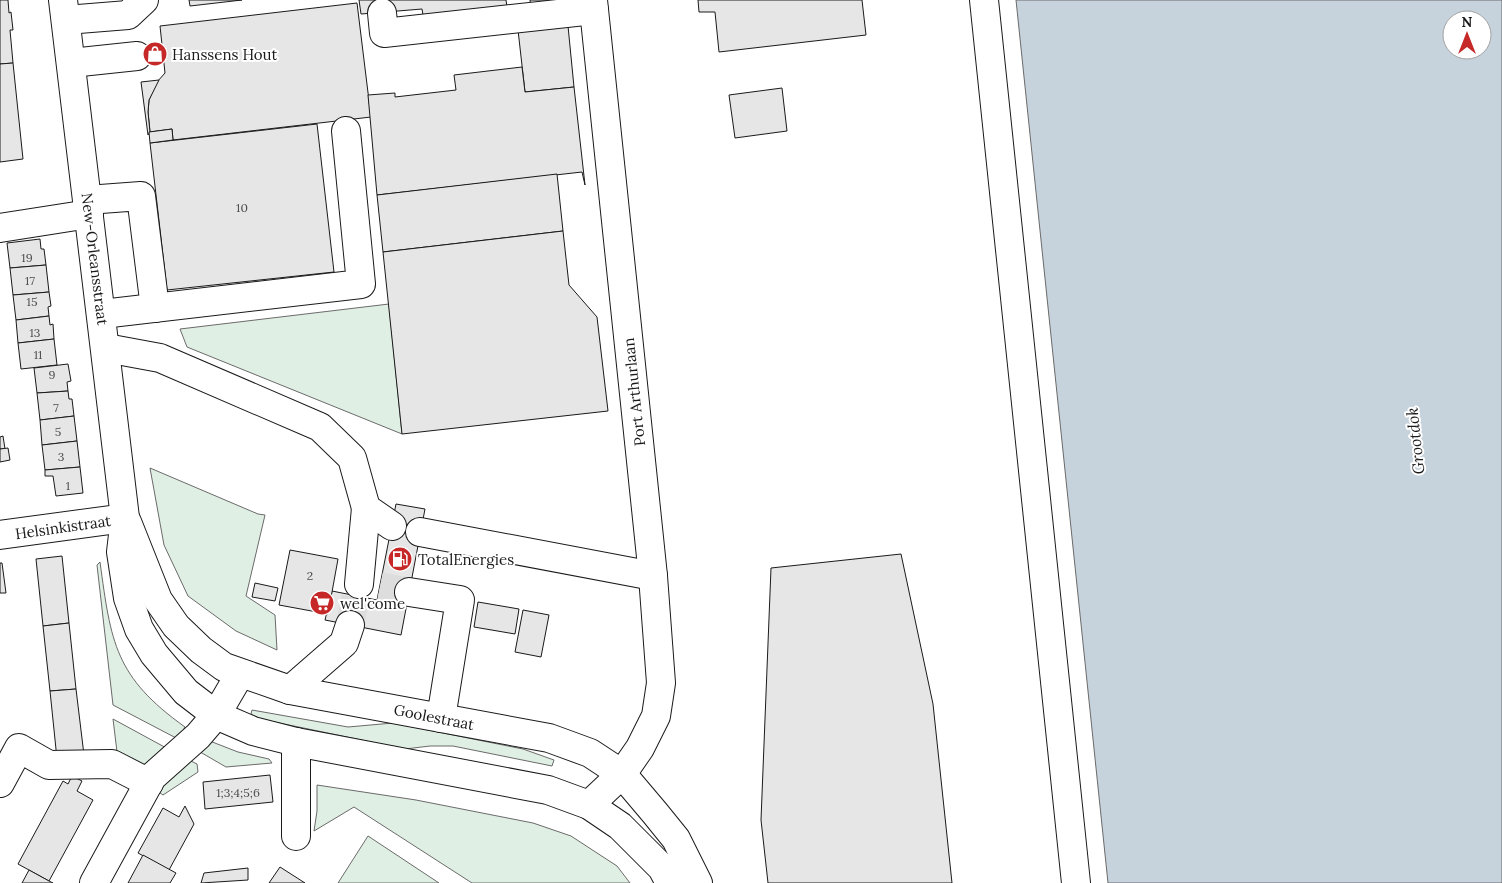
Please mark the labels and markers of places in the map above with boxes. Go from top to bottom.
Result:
shop icon: Hanssens Hout [142,41,168,67]
place label: Hanssens Hout [172,45,278,64]
fuel station icon: TotalEnergies [387,546,413,572]
place label: TotalEnergies [418,550,514,569]
supermarket icon: wel'come [309,590,335,616]
place label: wel'come [340,594,405,613]

